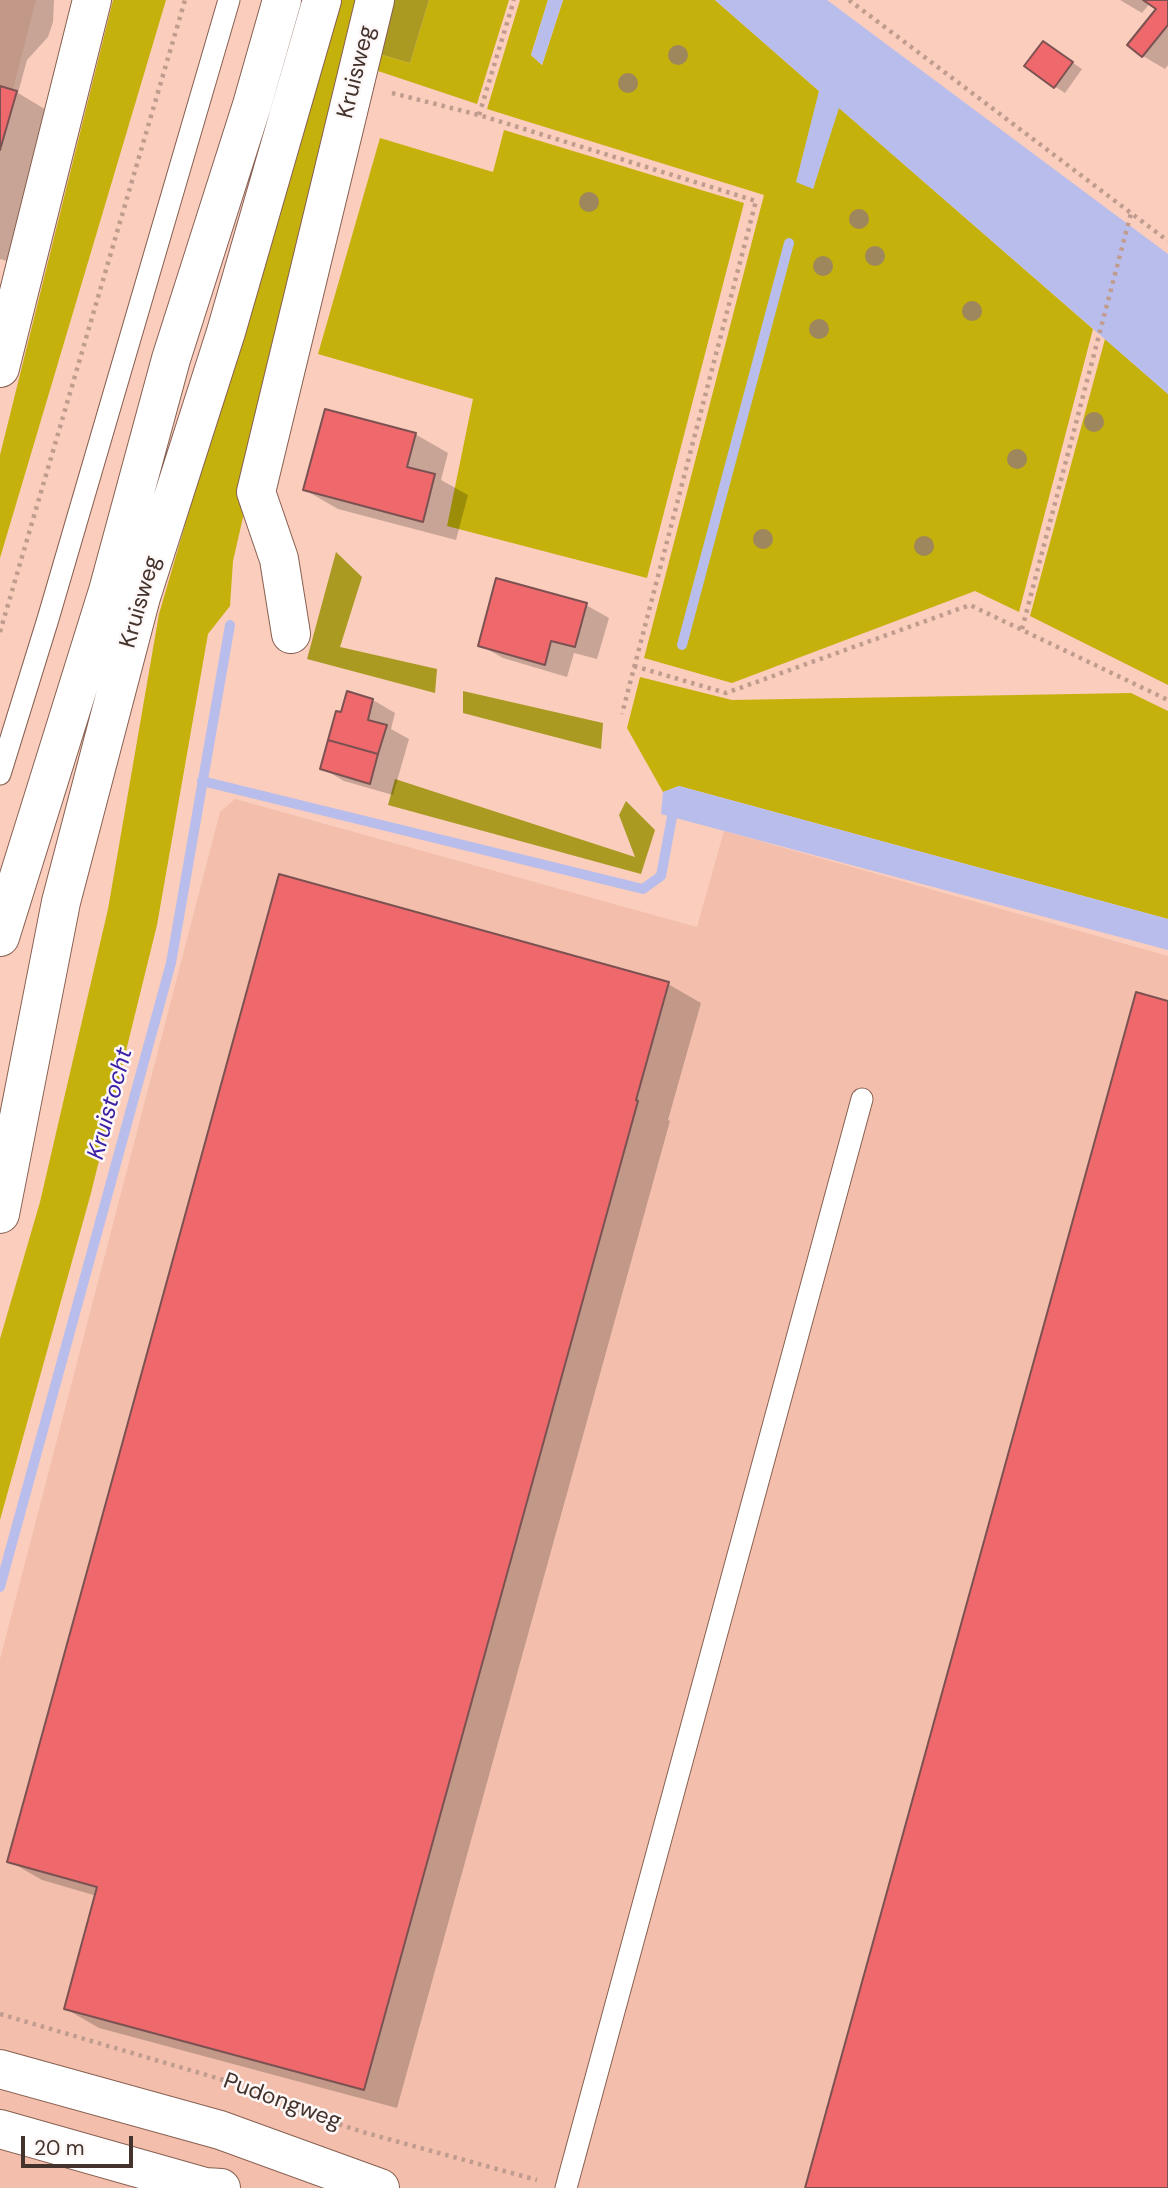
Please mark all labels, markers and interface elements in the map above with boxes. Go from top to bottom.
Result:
street label: Kruisweg [332,23,382,121]
street label: Kruisweg [115,553,167,651]
water label: Kruistocht [82,1045,140,1163]
street label: Pudongweg [219,2068,345,2136]
scale bar [24,2122,136,2166]
text: 20 m [34,2134,85,2162]

